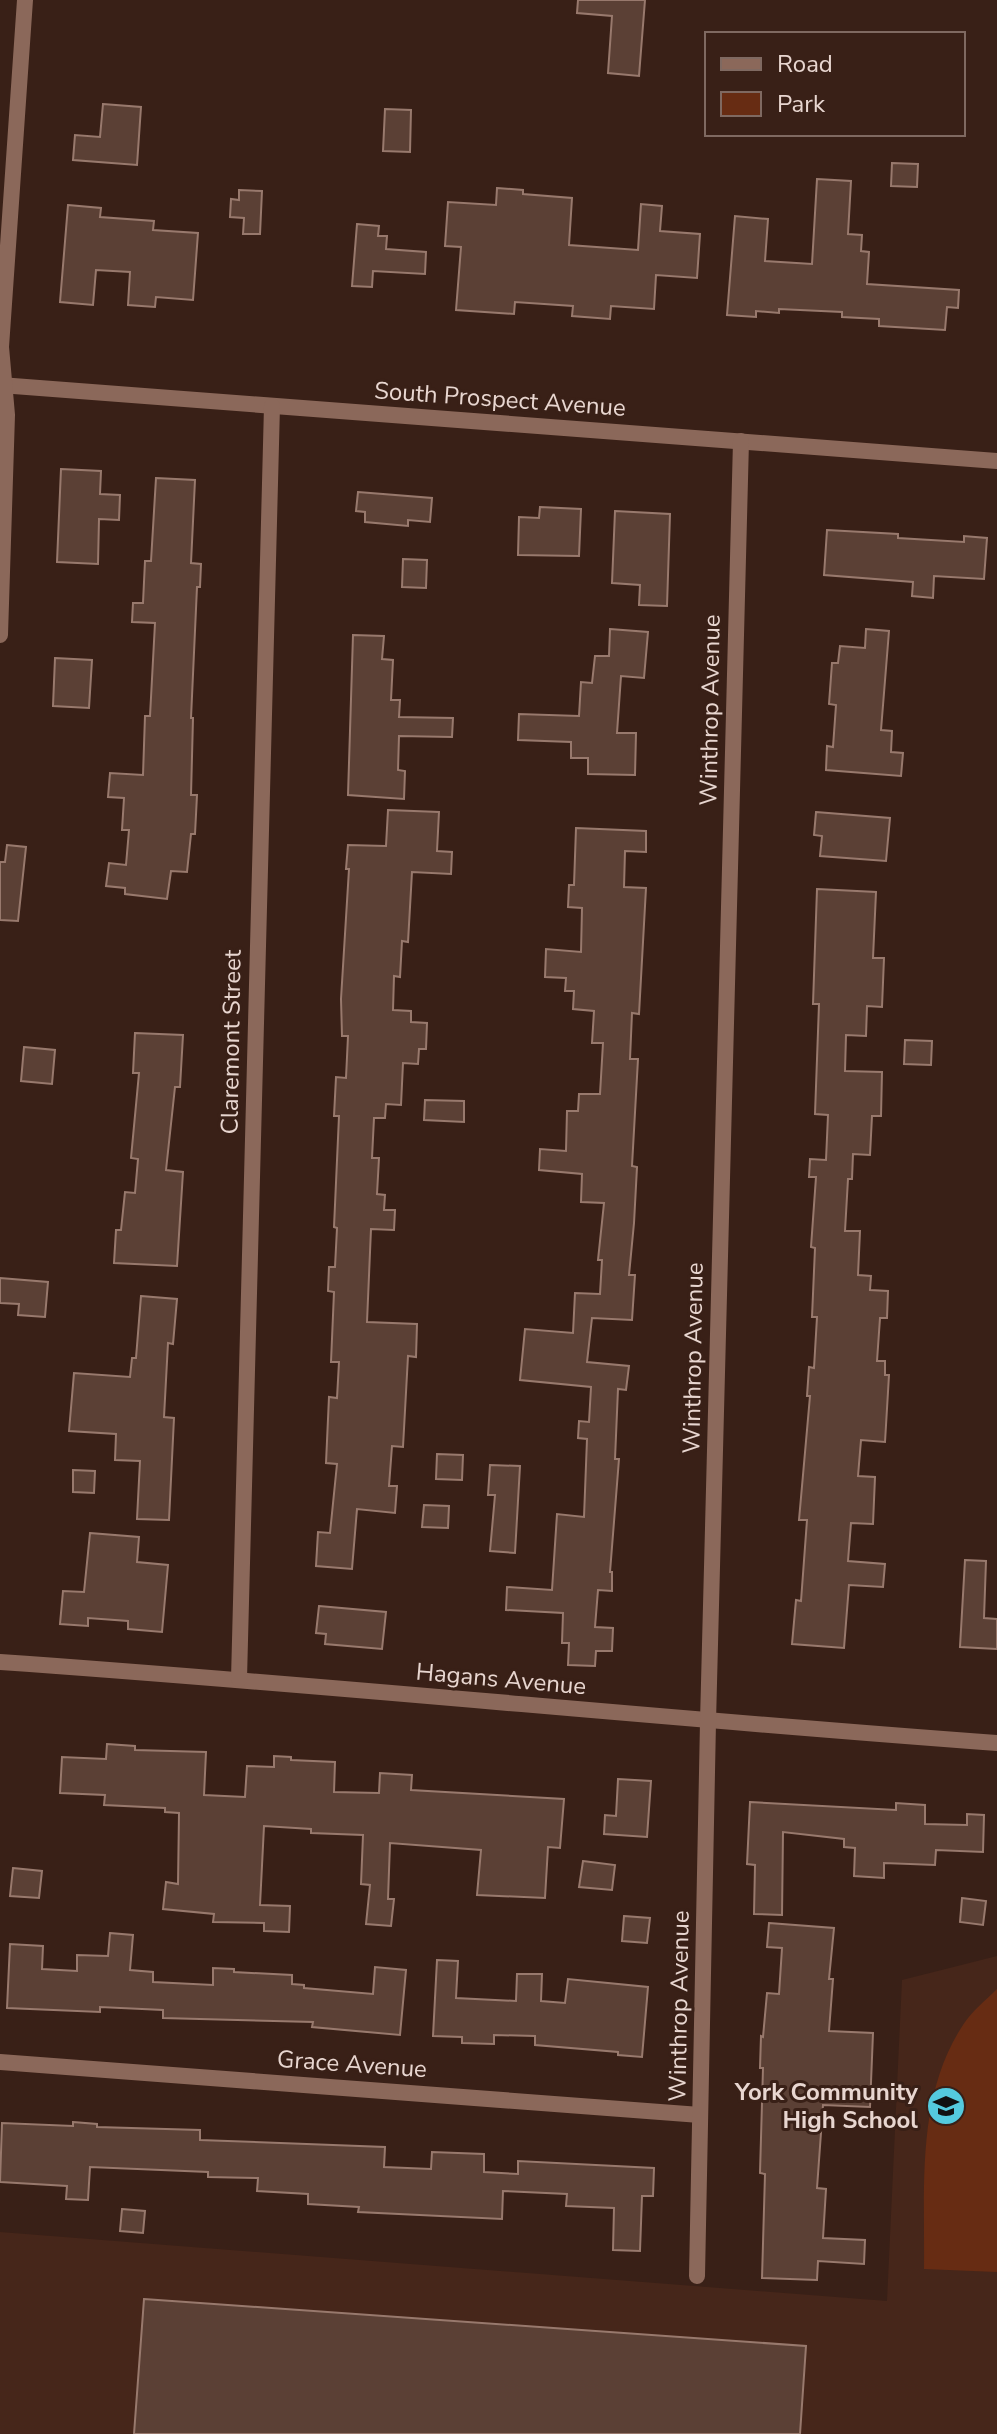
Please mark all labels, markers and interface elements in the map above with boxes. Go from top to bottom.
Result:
legend [705,32,965,136]
text: Road [777,48,833,80]
text: Park [777,88,826,120]
street label: South Prospect Avenue [373,374,627,424]
street label: Winthrop Avenue [692,614,728,806]
street label: Claremont Street [213,949,249,1135]
street label: Winthrop Avenue [675,1262,711,1454]
street label: Hagans Avenue [415,1656,587,1702]
street label: Winthrop Avenue [661,1910,697,2102]
street label: Grace Avenue [276,2043,428,2085]
place label: York Community High School [734,2076,918,2136]
school or university icon: York Community High School [925,2085,967,2127]

